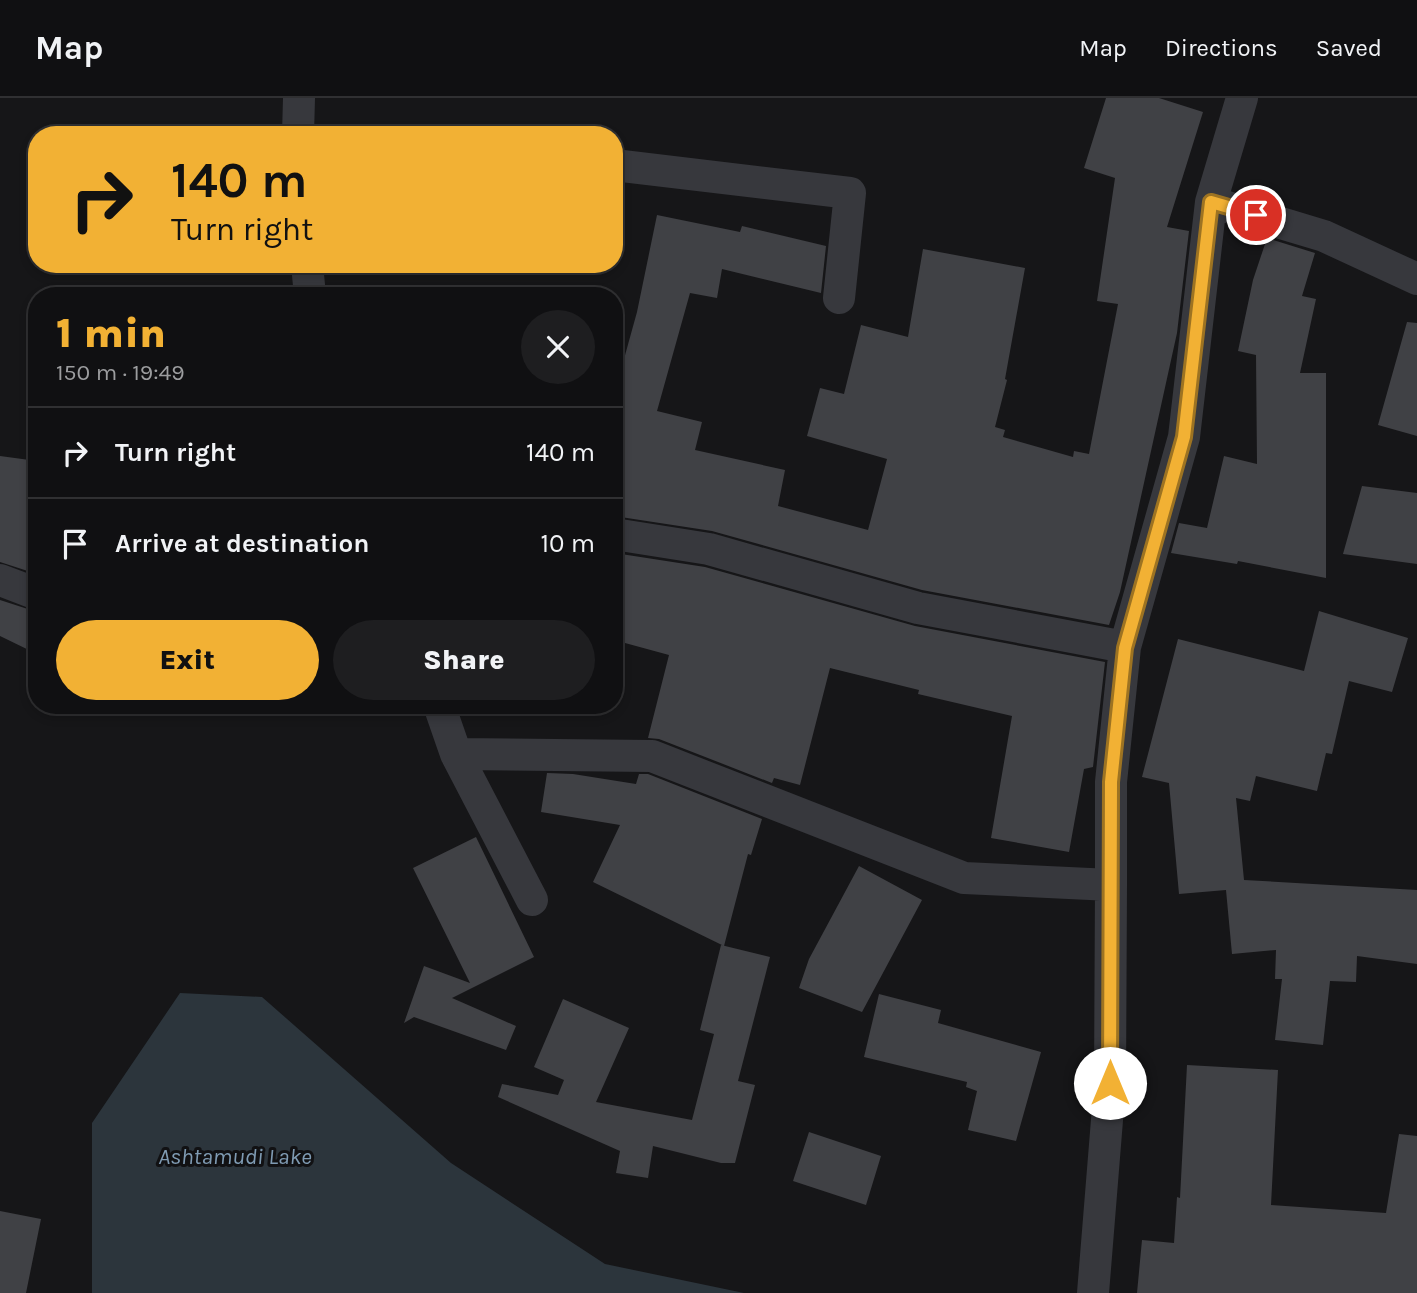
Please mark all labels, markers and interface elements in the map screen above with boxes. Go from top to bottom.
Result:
text: Map [35,29,103,67]
text: Map [1079,34,1127,62]
text: Directions [1165,34,1278,62]
text: Saved [1316,34,1382,62]
text: 140 m [171,152,308,209]
icon: right [56,154,147,245]
pin [1226,185,1286,245]
icon: arrive [1237,196,1275,234]
text: Turn right [171,211,313,248]
text: 1 min [56,308,166,358]
button: close [521,310,595,384]
text: 150 m · 19:49 [56,359,185,386]
icon: right [56,434,94,472]
text: Turn right [115,437,236,468]
text: 140 m [526,437,595,468]
icon: arrive [56,525,94,563]
text: Arrive at destination [115,528,369,559]
text: 10 m [540,528,595,559]
button: Exit [56,620,319,700]
button: Share [333,620,595,700]
position arrow [1073,1046,1147,1120]
water label: Ashtamudi Lake [158,1143,312,1170]

